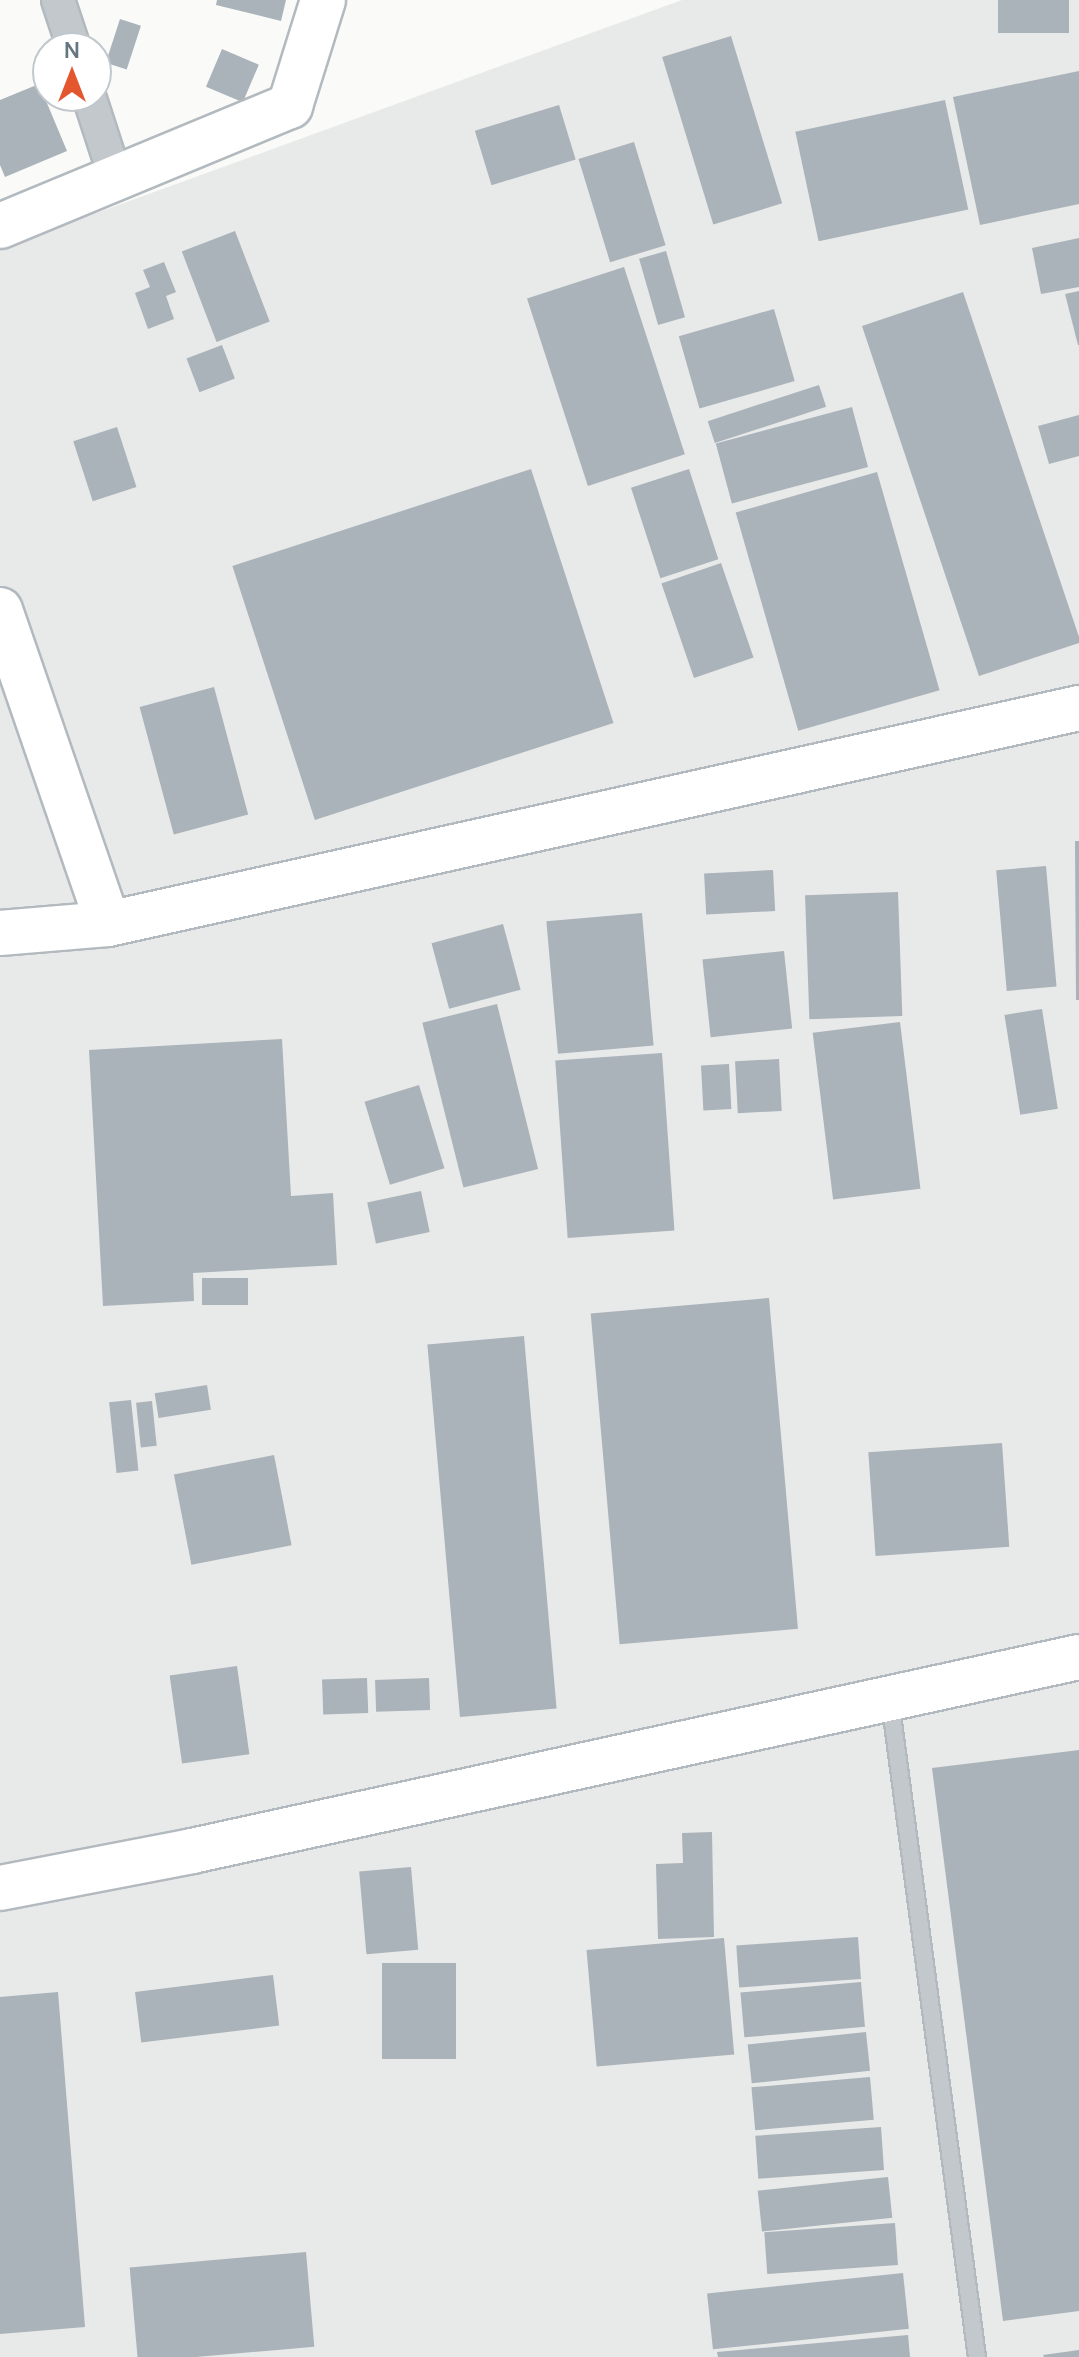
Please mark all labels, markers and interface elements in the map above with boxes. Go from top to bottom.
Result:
north arrow [32,32,112,112]
text: N [64,35,80,65]

